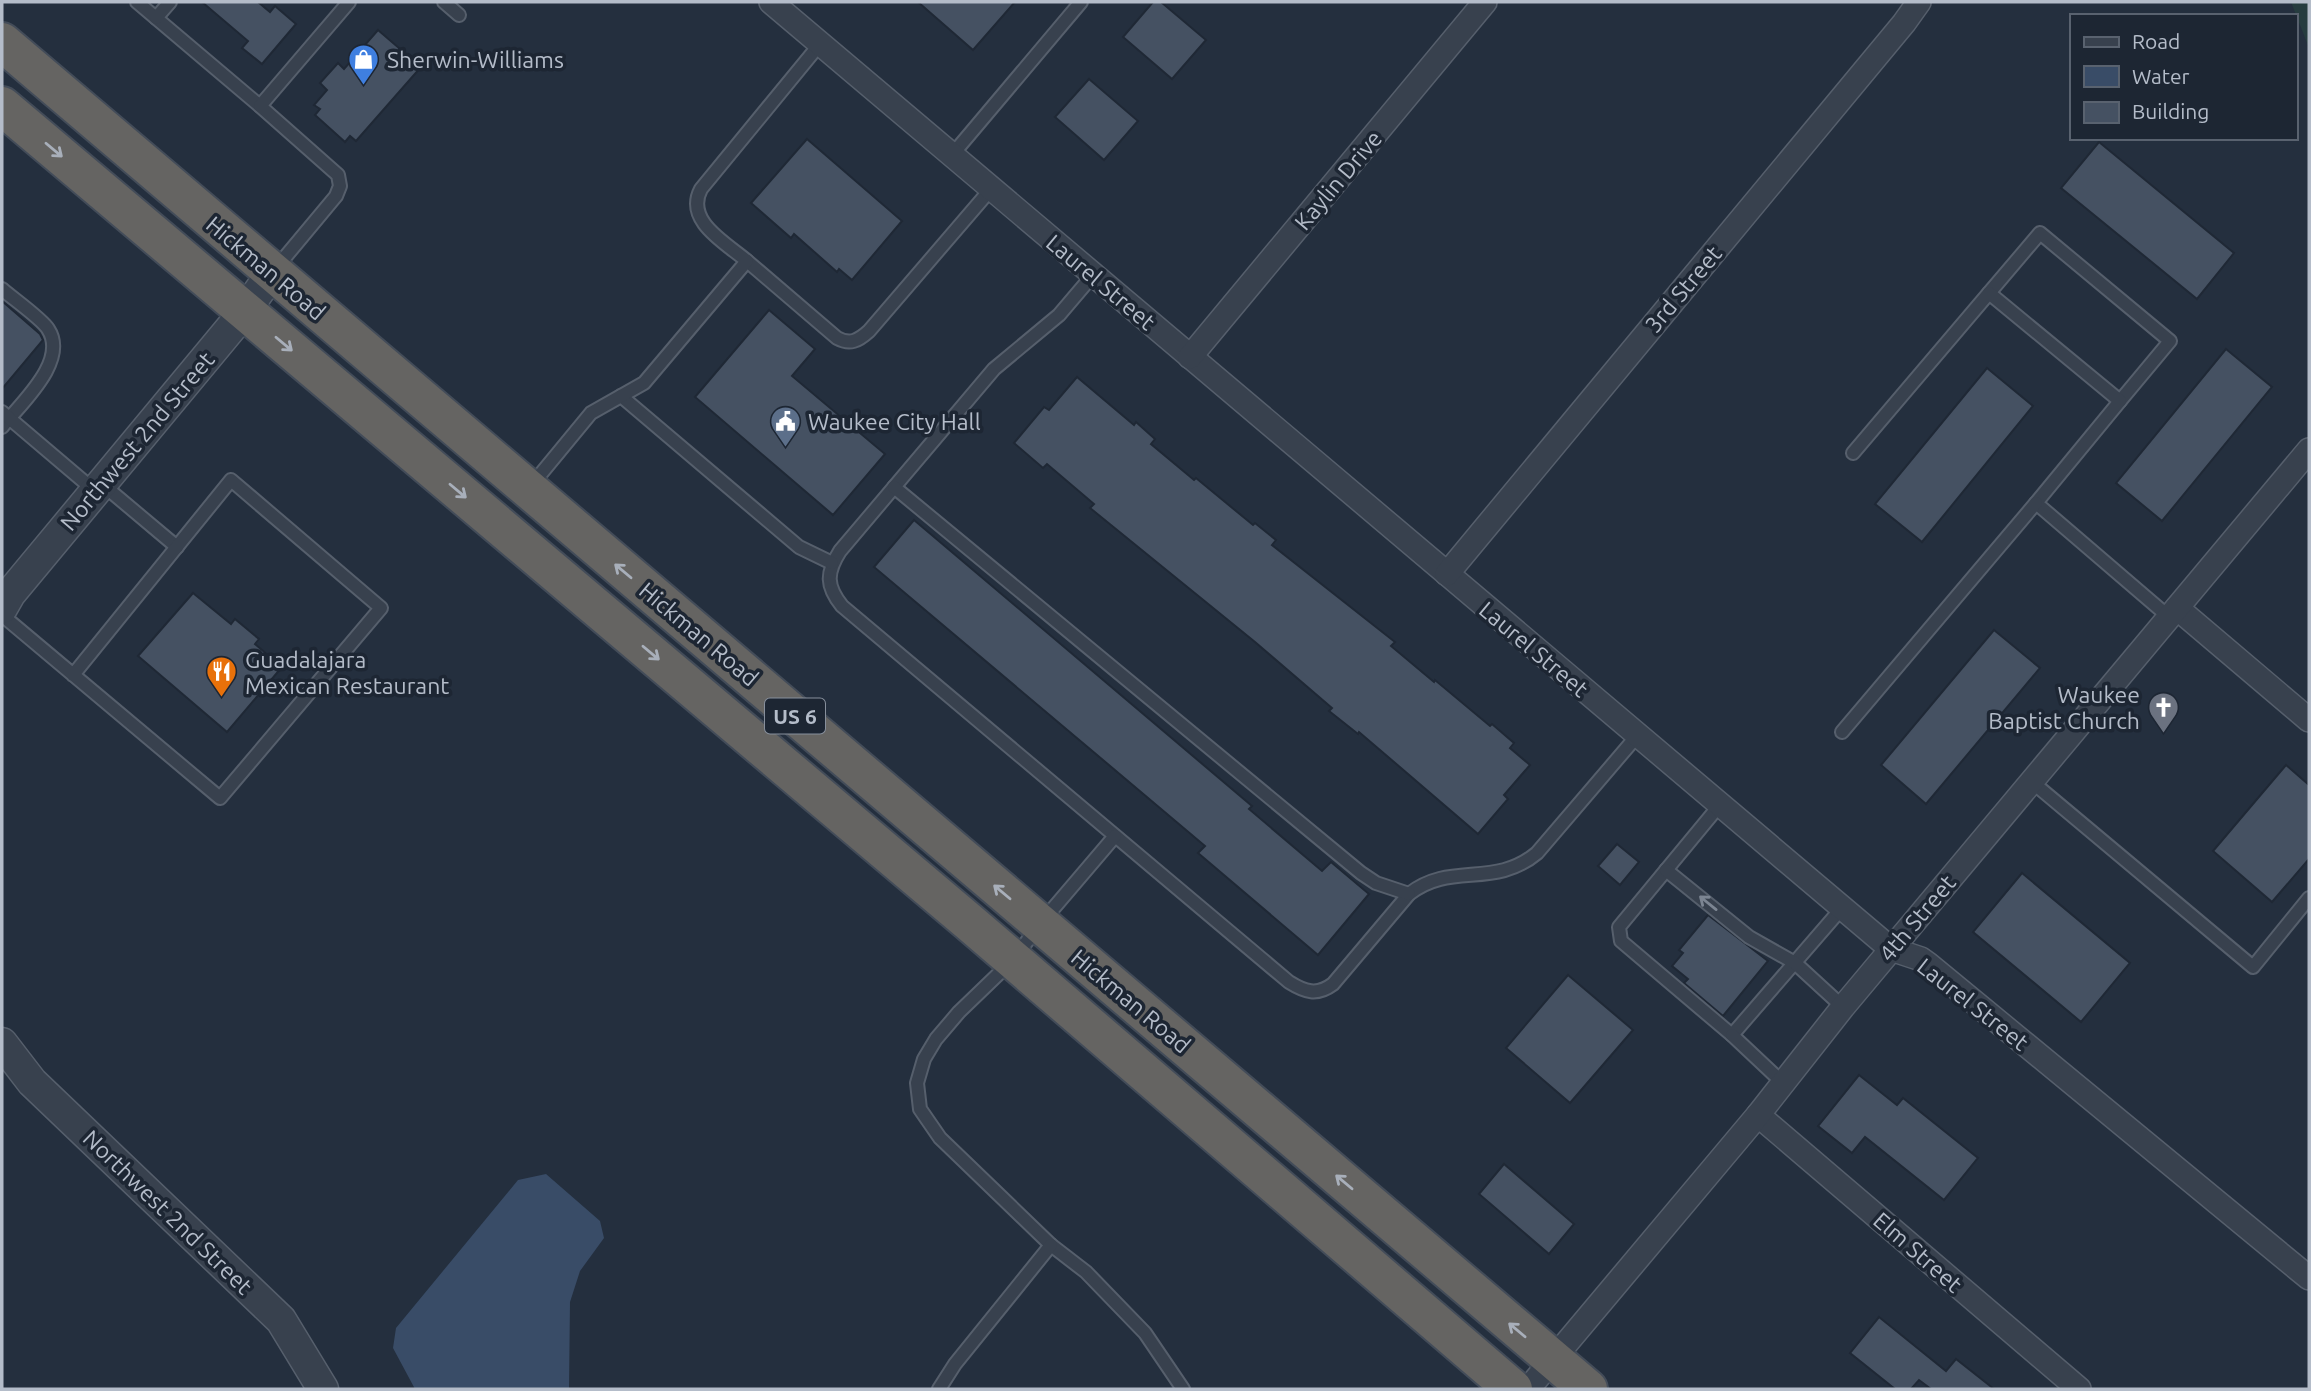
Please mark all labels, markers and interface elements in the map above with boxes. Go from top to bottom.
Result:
legend [2070,14,2297,140]
text: Road [2132,29,2180,53]
shop icon: Sherwin-Williams [347,42,381,86]
place label: Sherwin-Williams [387,47,564,72]
text: Water [2132,64,2190,88]
text: Building [2132,99,2209,123]
street label: Kaylin Drive [1289,126,1387,234]
one-way arrow [45,142,63,158]
street label: Hickman Road [202,211,330,325]
street label: Laurel Street [1042,229,1160,335]
street label: 3rd Street [1640,241,1726,337]
one-way arrow [275,336,293,352]
street label: Northwest 2nd Street [55,347,219,535]
public building icon: Waukee City Hall [768,404,802,448]
place label: Waukee City Hall [808,409,981,434]
one-way arrow [449,483,467,499]
one-way arrow [615,563,633,578]
street label: Hickman Road [635,577,763,691]
street label: Laurel Street [1475,596,1593,702]
one-way arrow [641,645,659,661]
place label: Guadalajara Mexican Restaurant [245,647,449,698]
restaurant icon: Guadalajara Mexican Restaurant [205,655,239,699]
place label: Waukee Baptist Church [1988,682,2140,733]
church icon: Waukee Baptist Church [2146,690,2180,734]
road number: US 6 [765,698,825,734]
street label: 4th Street [1874,870,1960,966]
one-way arrow [994,884,1012,900]
one-way arrow [1699,896,1717,911]
street label: Hickman Road [1067,944,1195,1058]
street label: Laurel Street [1913,953,2033,1055]
street label: Northwest 2nd Street [79,1125,257,1299]
one-way arrow [1335,1174,1353,1190]
street label: Elm Street [1869,1207,1967,1297]
one-way arrow [1508,1322,1526,1338]

